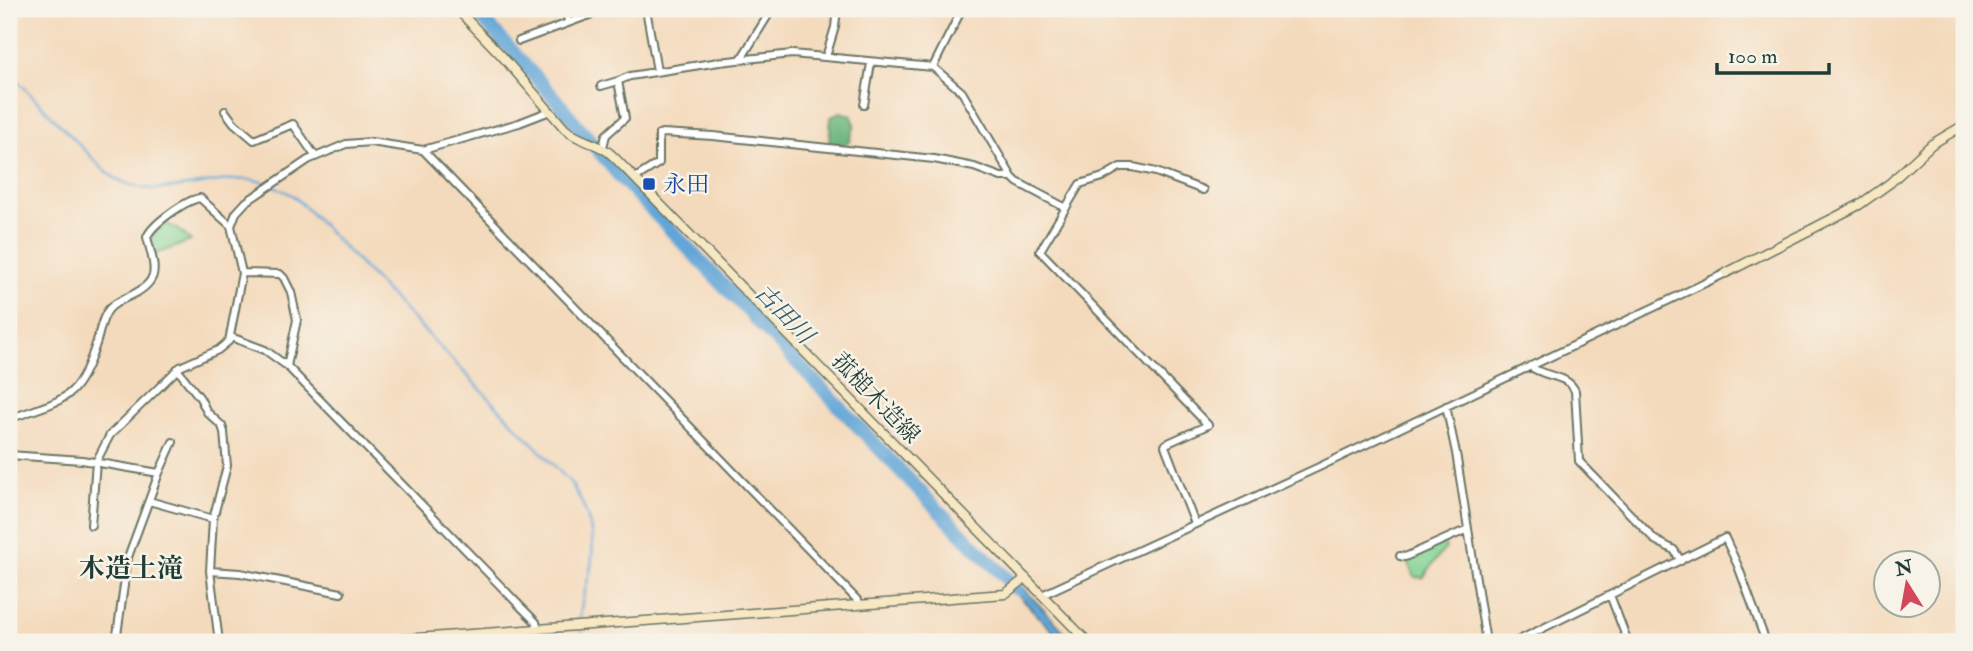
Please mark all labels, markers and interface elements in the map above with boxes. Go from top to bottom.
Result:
scale bar [1717,32,1829,76]
text: 100 m [1728,43,1778,70]
place label: 永田 [663,170,709,199]
marker: 永田 [641,176,657,192]
water label: 古田川 [748,277,822,353]
street label: 菰槌木造線 [826,347,926,449]
north arrow [1871,550,1941,620]
district label: 木造土滝 [79,553,183,585]
text: N [1892,555,1916,582]

